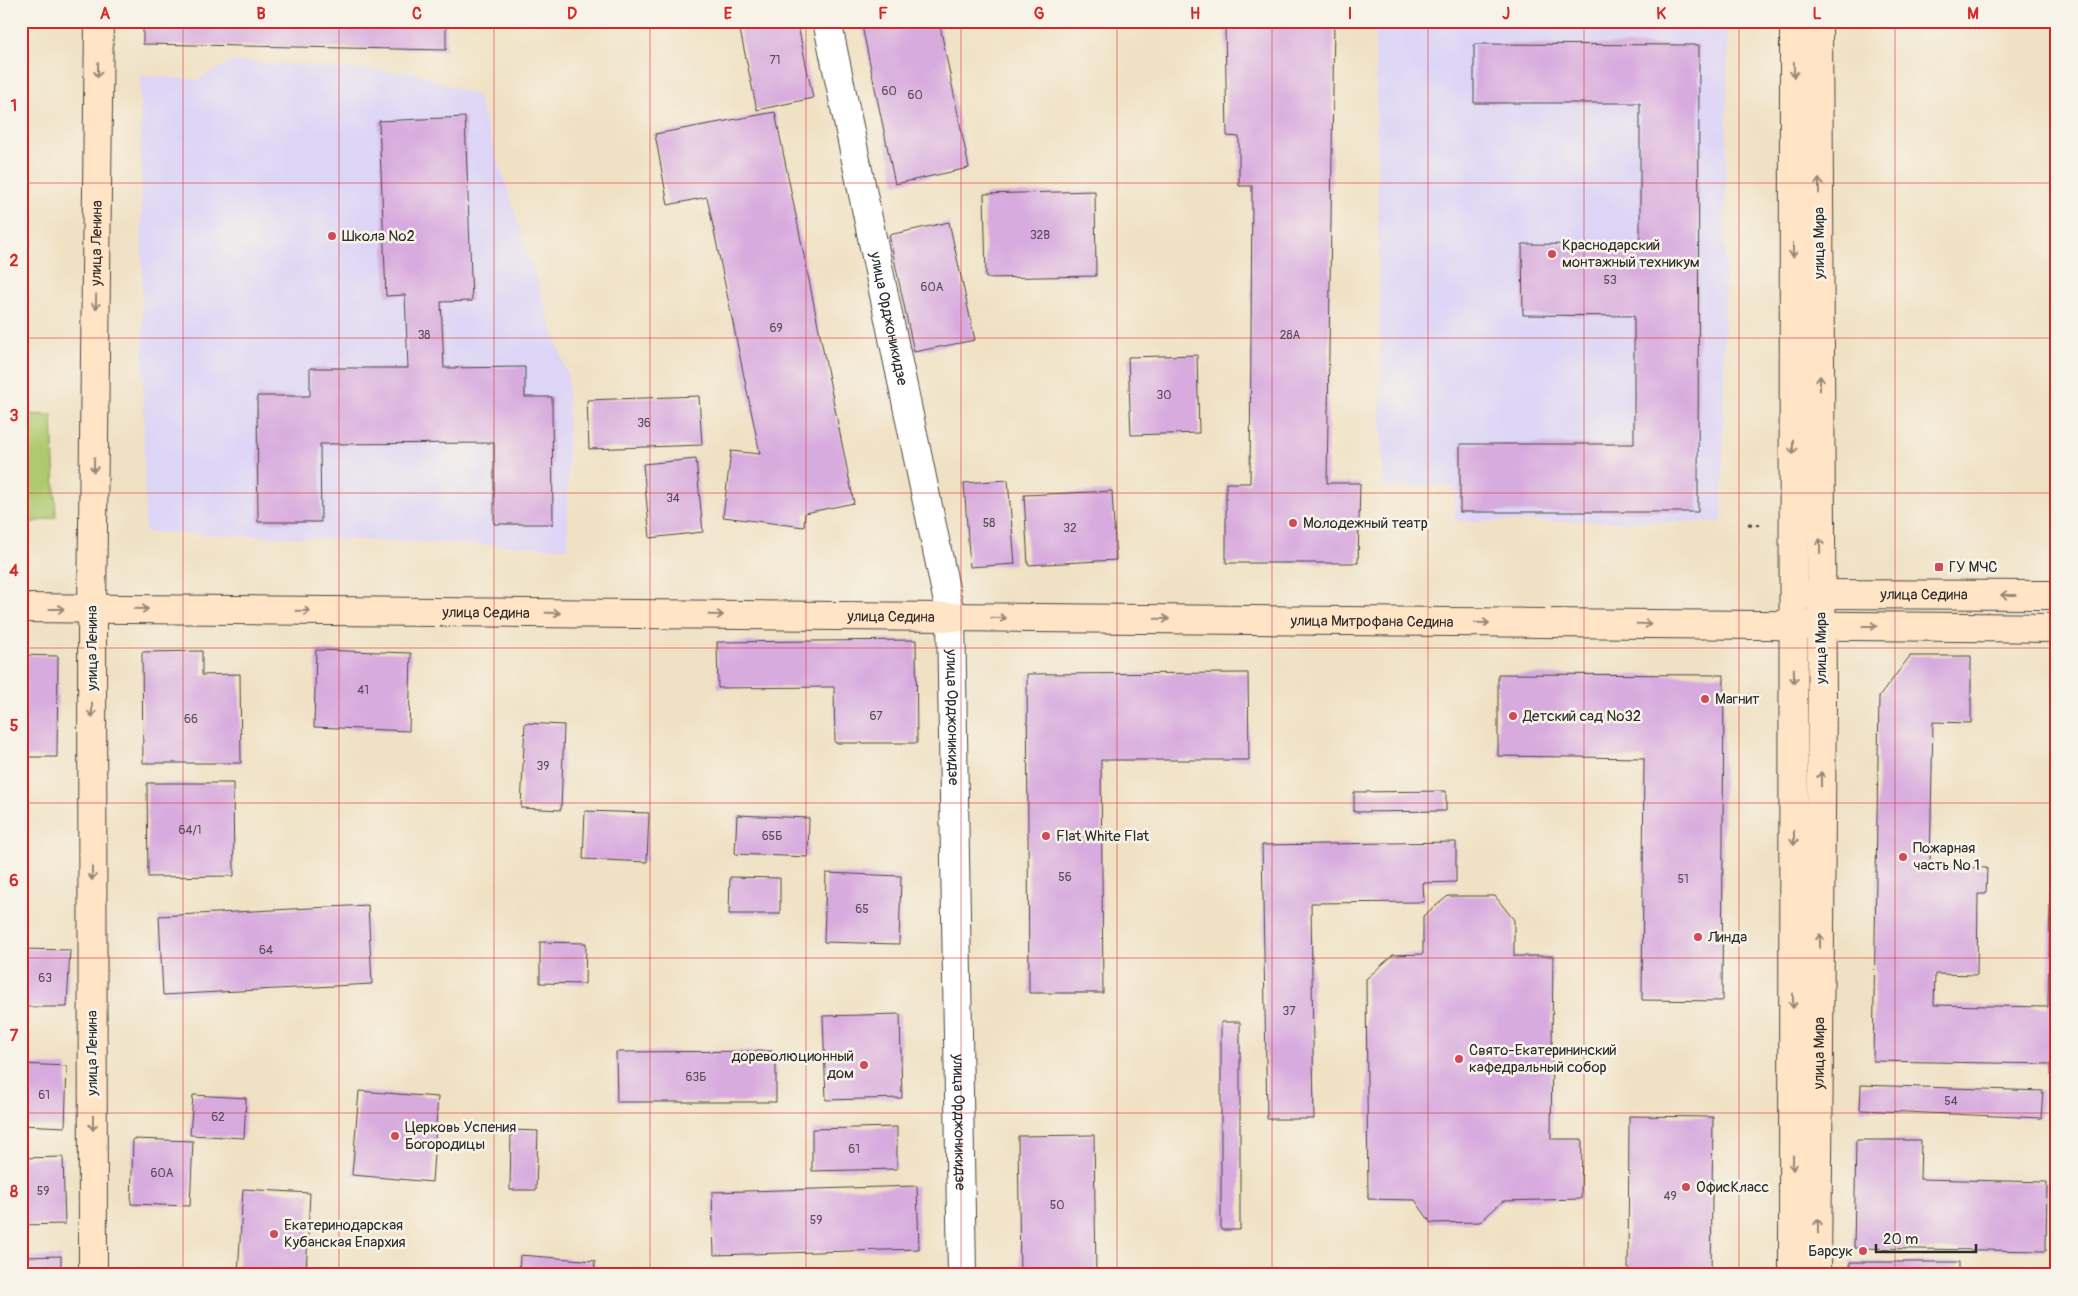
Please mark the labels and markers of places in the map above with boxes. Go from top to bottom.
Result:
place label: Школа №2 [342,227,415,246]
marker: Школа №2 [326,230,338,242]
place label: Краснодарский монтажный техникум [1562,236,1700,272]
marker: Краснодарский монтажный техникум [1546,248,1558,260]
place label: Молодежный театр [1303,514,1428,533]
marker: Молодежный театр [1287,517,1299,529]
place label: ГУ МЧС [1949,558,1998,577]
marker: ГУ МЧС [1933,561,1945,573]
place label: Магнит [1715,690,1760,709]
marker: Магнит [1699,693,1711,705]
place label: Детский сад №32 [1522,707,1641,726]
marker: Детский сад №32 [1507,710,1519,722]
place label: Flat White Flat [1056,827,1150,846]
marker: Flat White Flat [1040,830,1052,842]
place label: Пожарная часть № 1 [1913,839,1980,875]
marker: Пожарная часть № 1 [1897,851,1909,863]
place label: Линда [1707,928,1747,947]
marker: Линда [1692,931,1704,943]
place label: Свято-Екатерининский кафедральный собор [1469,1041,1617,1077]
place label: дореволюционный дом [732,1047,854,1083]
marker: Свято-Екатерининский кафедральный собор [1453,1053,1465,1065]
marker: дореволюционный дом [858,1059,870,1071]
place label: Церковь Успения Богородицы [405,1118,516,1154]
marker: Церковь Успения Богородицы [389,1130,401,1142]
place label: ОфисКласс [1696,1178,1770,1197]
marker: ОфисКласс [1680,1181,1692,1193]
place label: Екатеринодарская Кубанская Епархия [284,1216,405,1252]
marker: Екатеринодарская Кубанская Епархия [268,1228,280,1240]
place label: Барсук [1808,1242,1853,1261]
marker: Барсук [1857,1245,1869,1257]

